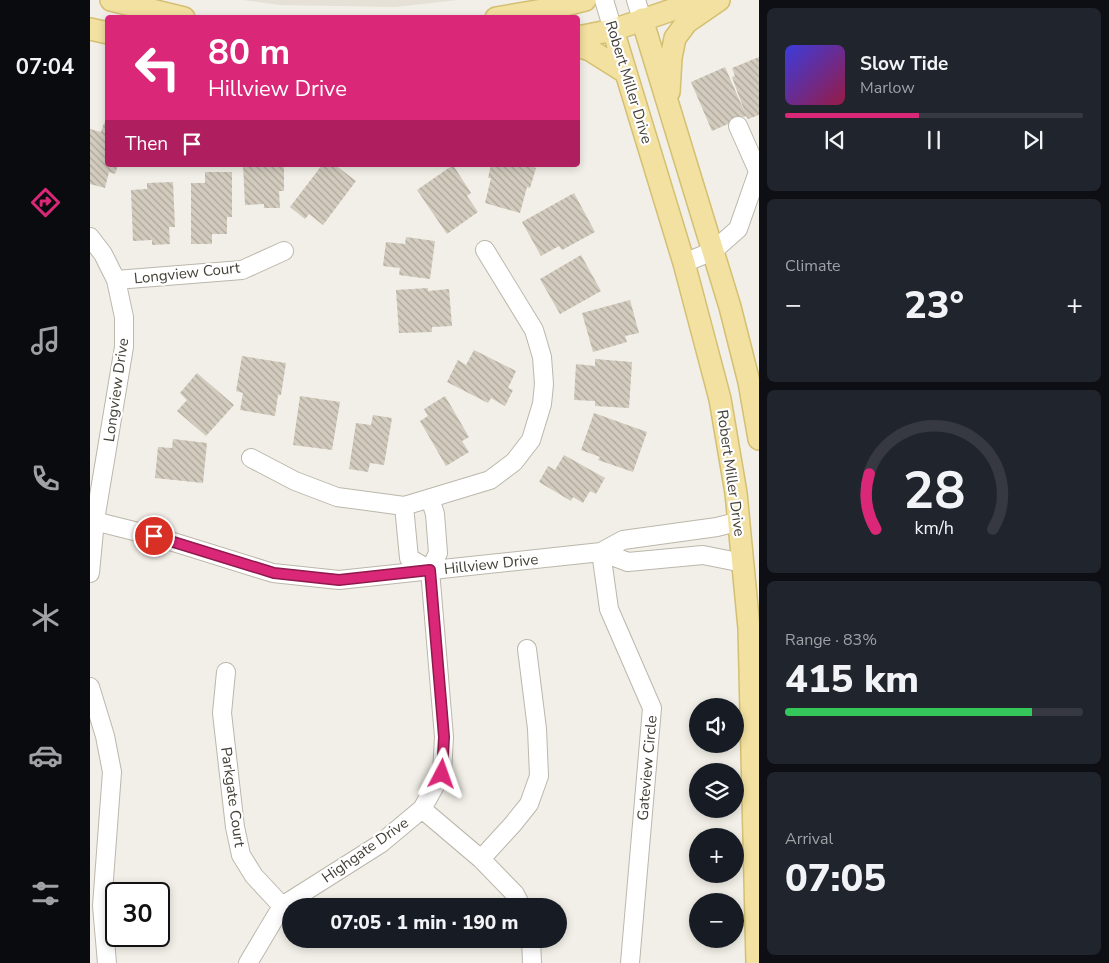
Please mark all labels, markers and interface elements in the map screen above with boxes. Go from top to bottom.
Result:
street label: Robert Miller Drive [601,18,657,146]
text: 80 m [208,29,290,76]
icon: left [125,35,190,100]
text: Slow Tide [860,51,948,77]
text: 07:04 [16,52,74,82]
text: Hillview Drive [208,74,347,104]
text: Marlow [860,77,915,99]
icon: previous [821,126,849,154]
icon: pause [920,126,948,154]
icon: next [1019,126,1047,154]
icon: arrive [178,130,206,158]
text: Then [125,131,168,157]
icon: directions [28,185,63,220]
text: Climate [785,255,840,277]
street label: Longview Court [133,257,242,289]
text: 23° [904,280,964,331]
text: − [785,286,802,324]
text: + [1066,286,1083,324]
icon: music [28,323,63,358]
street label: Longview Drive [99,337,133,443]
street label: Robert Miller Drive [712,408,750,538]
text: 28 [903,455,965,526]
icon: phone [28,461,63,496]
pin [133,515,175,557]
text: km/h [914,516,954,540]
icon: arrive [140,522,168,550]
street label: Hillview Drive [443,549,539,579]
icon: climate [28,600,63,635]
text: Range · 83% [785,629,877,651]
text: 415 km [785,654,919,705]
map controls [689,698,744,948]
button: sound [689,698,744,753]
street label: Gateview Circle [632,715,662,821]
icon: car [28,738,63,773]
street label: Parkgate Court [216,746,250,849]
position arrow [415,747,467,799]
button: layers [689,763,744,818]
street label: Highgate Drive [318,813,412,887]
button: + [689,828,744,883]
text: Arrival [785,828,833,850]
text: 07:05 [785,853,886,904]
icon: filters [28,876,63,911]
speed limit sign: 30 [105,882,170,947]
button: − [689,893,744,948]
text: 07:05 · 1 min · 190 m [331,910,518,936]

